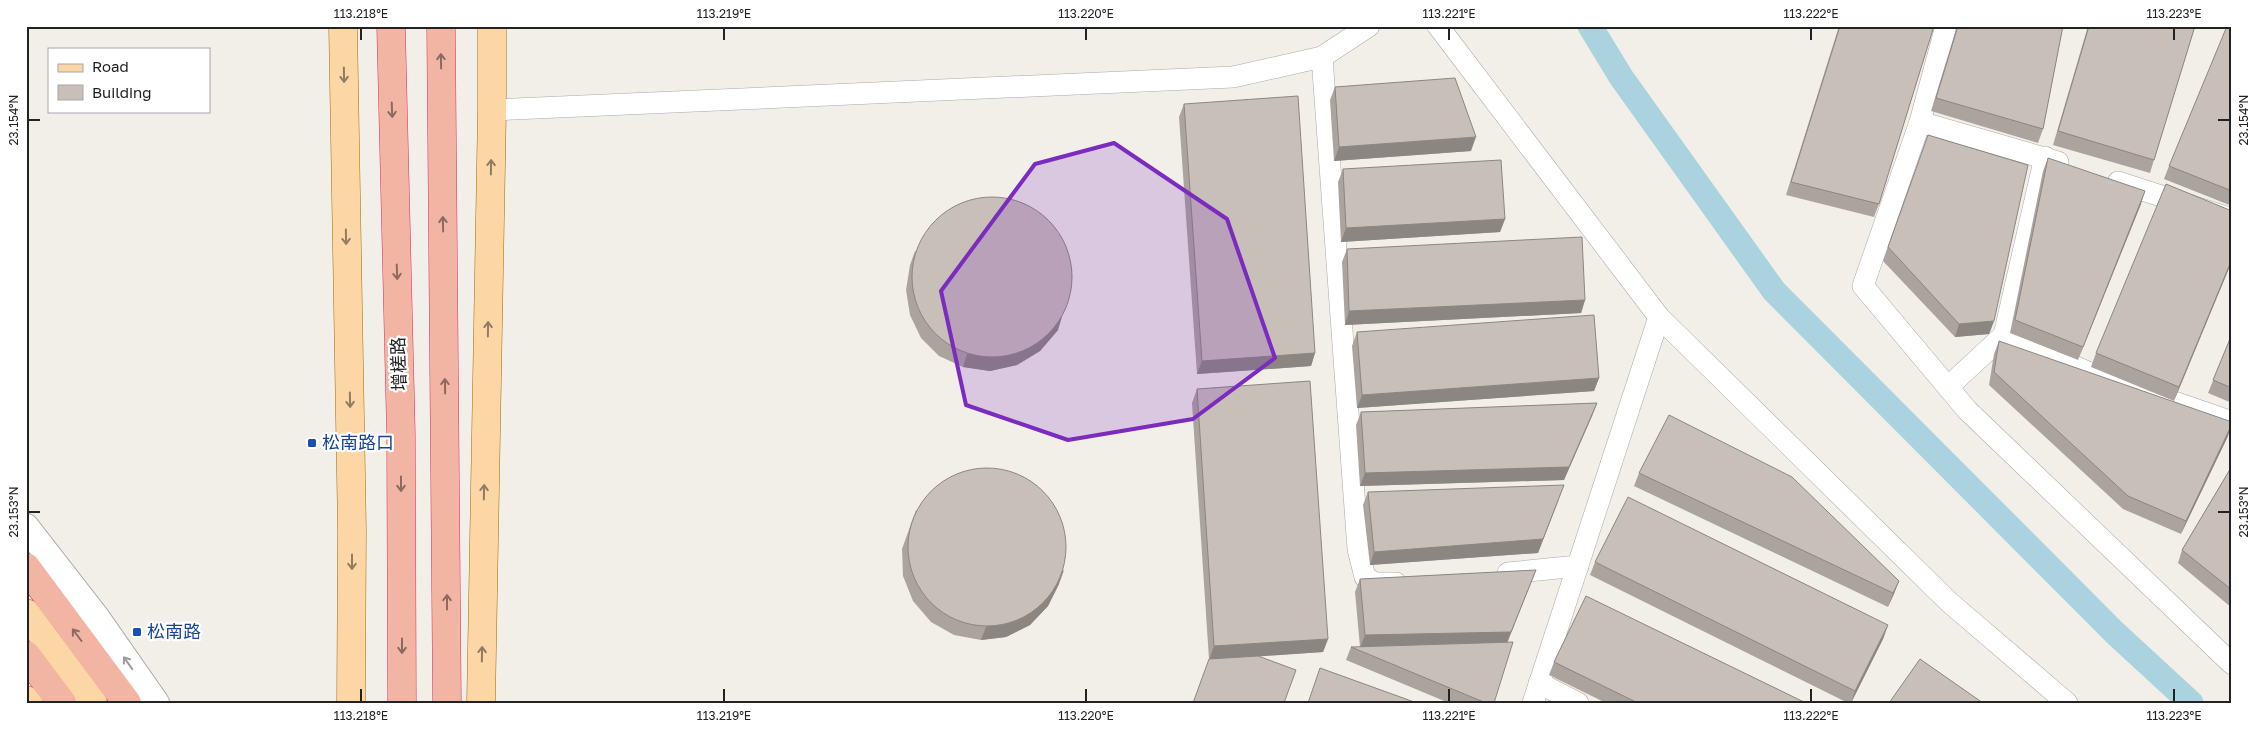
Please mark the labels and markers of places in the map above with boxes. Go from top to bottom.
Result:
place label: 松南路口 [322,431,394,453]
marker: 松南路口 [306,437,318,449]
place label: 松南路 [147,620,201,642]
marker: 松南路 [131,626,143,638]

